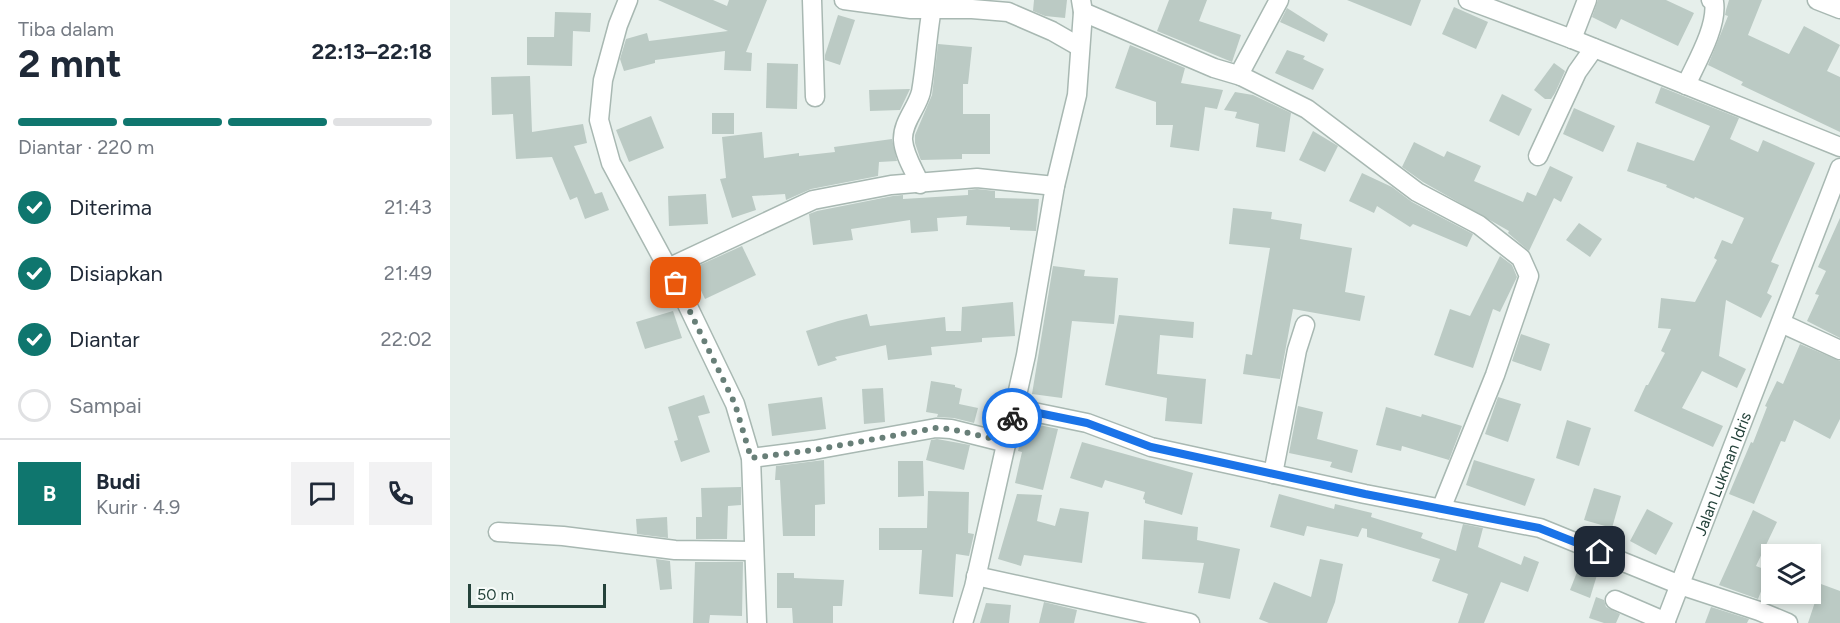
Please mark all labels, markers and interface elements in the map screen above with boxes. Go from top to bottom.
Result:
text: Tiba dalam [18,17,114,41]
text: 22:13–22:18 [311,38,432,65]
text: 2 mnt [18,40,122,87]
text: Diantar · 220 m [18,135,154,159]
icon: check [18,191,51,224]
text: Diterima [69,194,152,221]
text: 21:43 [384,195,432,219]
icon: check [18,257,51,290]
pin [650,257,701,308]
text: Disiapkan [69,260,163,287]
text: 21:49 [384,261,432,285]
icon: bag [659,266,692,299]
icon: check [18,323,51,356]
text: Diantar [69,326,140,353]
text: 22:02 [381,327,432,351]
courier [982,388,1042,448]
text: Sampai [69,392,142,419]
icon: bike [996,402,1029,435]
street label: Jalan Lukman Idris [1691,409,1755,538]
button: chat [291,462,354,525]
button: phone [369,462,432,525]
text: Budi [96,468,141,495]
text: B [43,480,56,507]
text: Kurir · 4.9 [96,495,180,519]
pin [1574,526,1625,577]
icon: home [1583,535,1616,568]
map controls [1761,544,1821,604]
button: layers [1761,544,1821,604]
scale bar [468,581,606,608]
text: 50 m [477,585,514,604]

